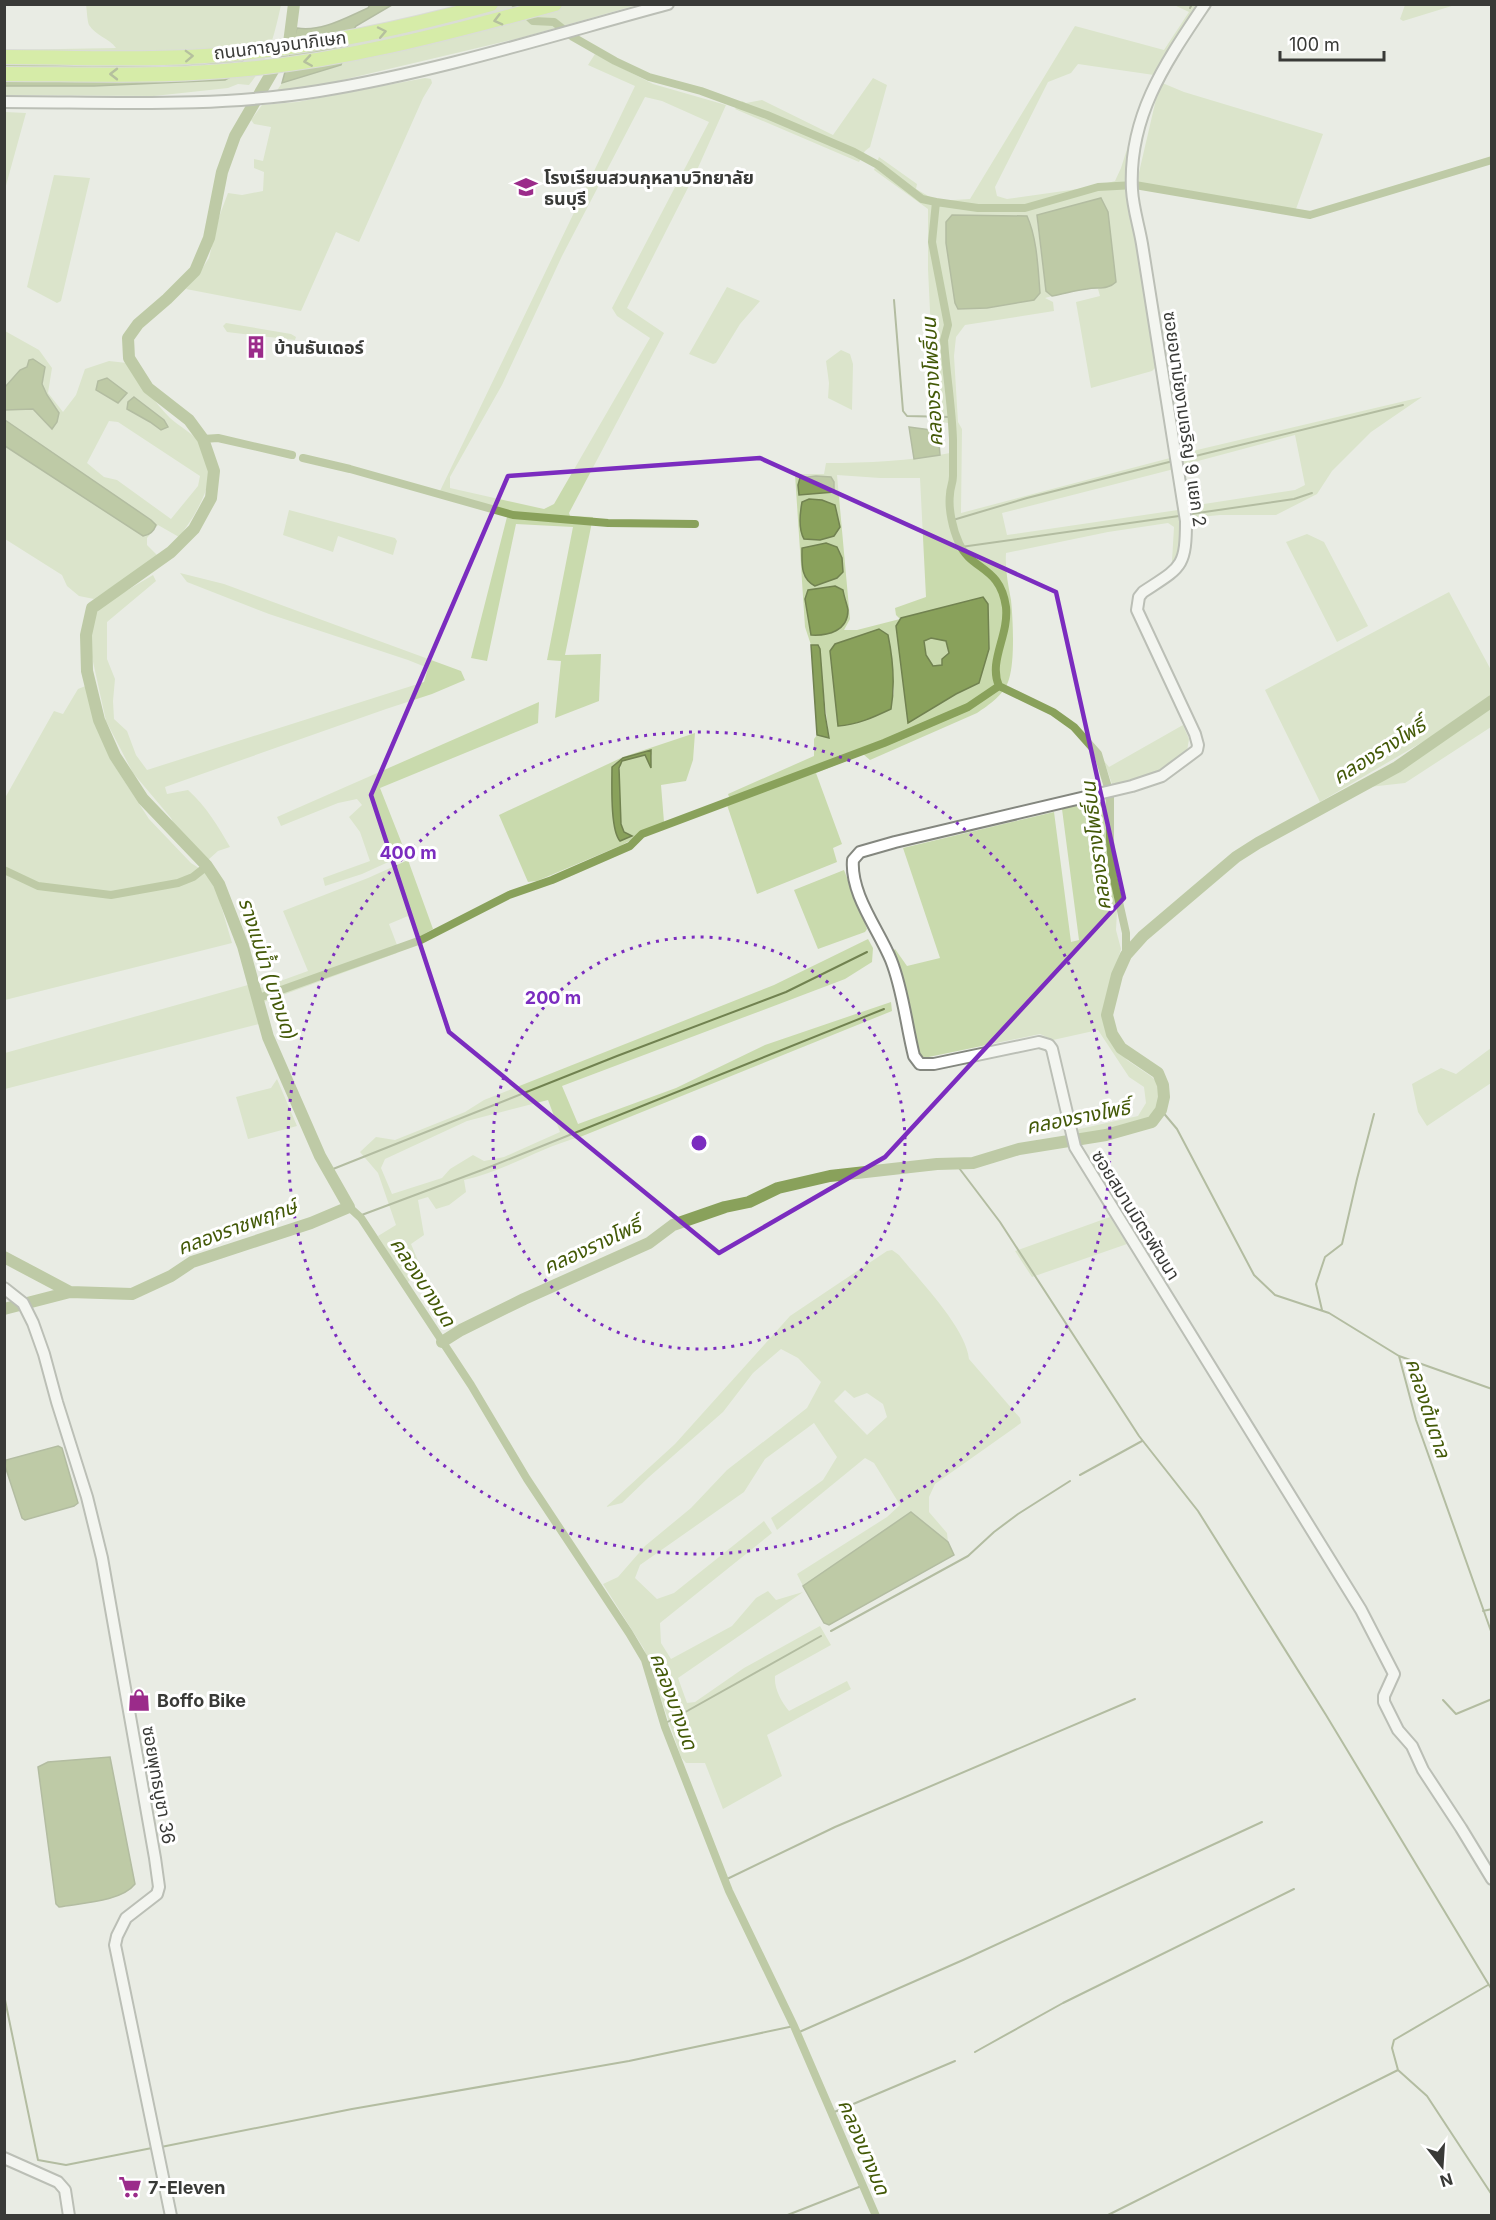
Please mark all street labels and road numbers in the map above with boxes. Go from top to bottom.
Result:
street label: ถนนกาญจนาภิเษก [212,26,348,64]
street label: ซอยอนามัยงามเจริญ 9 แยก 2 [1159,310,1211,528]
street label: ซอยสมานมิตรพัฒนา [1088,1146,1184,1284]
street label: ซอยพุทธบูชา 36 [136,1724,180,1846]

